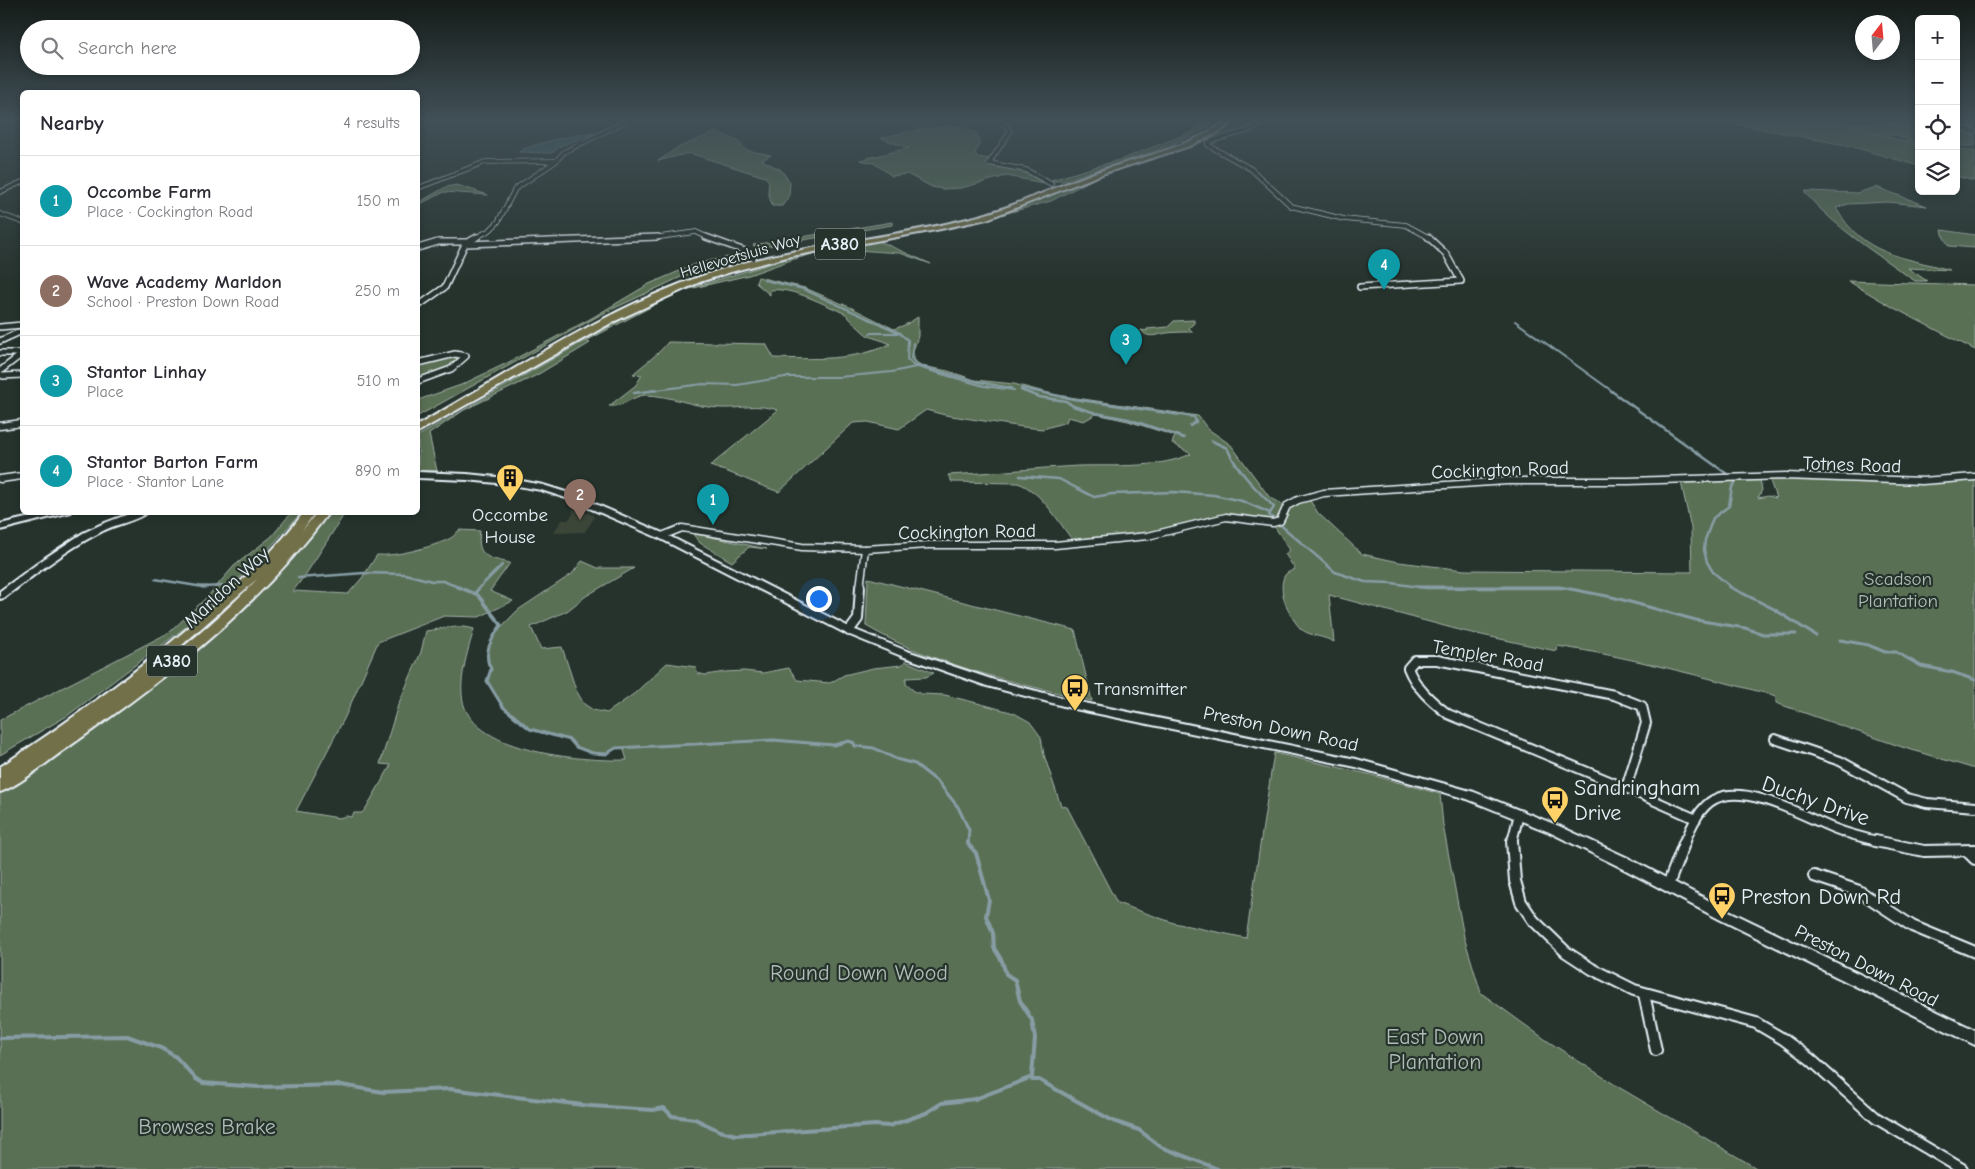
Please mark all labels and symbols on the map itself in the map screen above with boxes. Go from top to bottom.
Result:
north arrow [1855,15,1900,60]
road number: A380 [815,228,865,260]
street label: Hellevoetsluis Way [678,230,803,282]
pin: 4 [1368,249,1400,290]
pin: 3 [1110,324,1142,365]
street label: Totnes Road [1802,452,1902,478]
street label: Cockington Road [1431,457,1569,483]
building icon: Occombe House [495,463,525,502]
pin: 2 [564,479,596,520]
pin: 1 [697,484,729,525]
place label: Occombe House [472,504,548,548]
street label: Cockington Road [898,520,1036,544]
street label: Marldon Way [180,543,274,633]
park label: Scadson Plantation [1858,568,1938,612]
your location [806,586,832,612]
street label: Templer Road [1431,635,1545,677]
road number: A380 [147,646,197,676]
bus stop icon: Transmitter [1060,673,1090,712]
place label: Transmitter [1094,678,1187,700]
street label: Preston Down Road [1201,702,1360,756]
street label: Duchy Drive [1758,770,1873,831]
place label: Sandringham Drive [1574,775,1700,826]
bus stop icon: Sandringham Drive [1540,785,1570,824]
bus stop icon: Preston Down Rd [1707,881,1737,920]
place label: Preston Down Rd [1741,884,1901,910]
street label: Preston Down Road [1791,920,1942,1012]
park label: Round Down Wood [770,960,948,986]
park label: East Down Plantation [1386,1024,1484,1075]
park label: Browses Brake [138,1114,276,1140]

